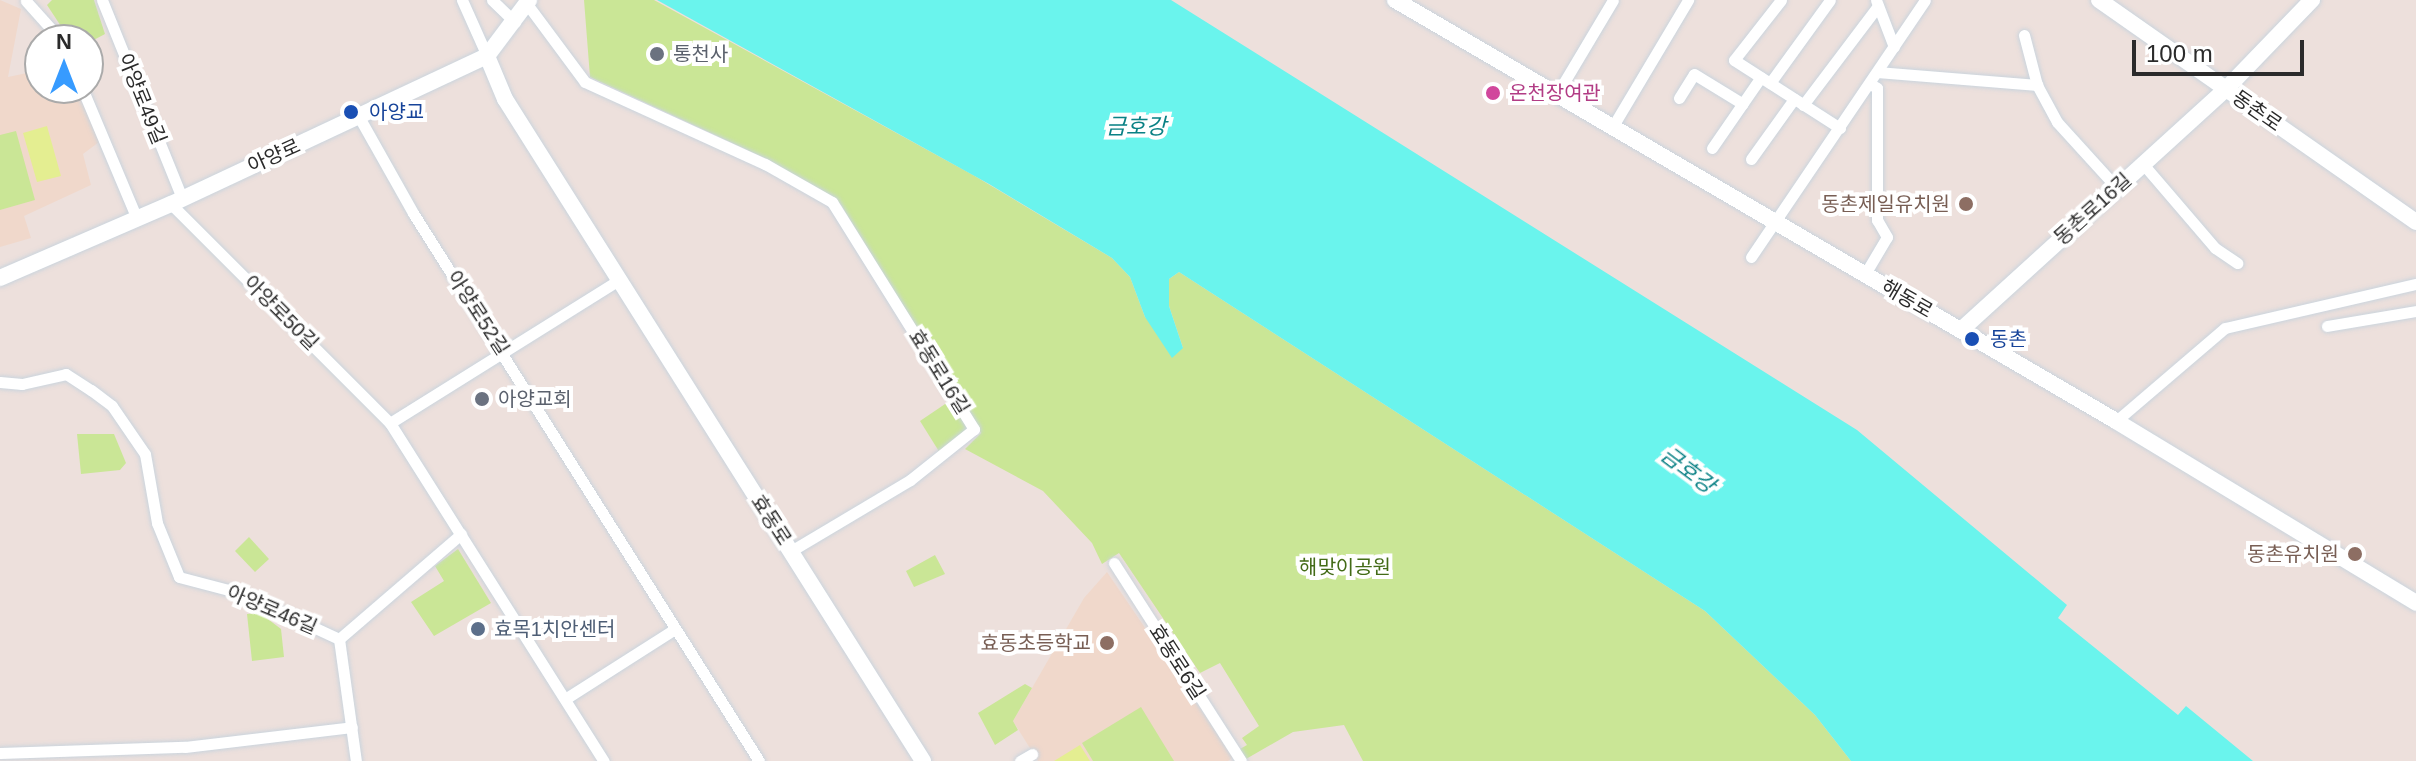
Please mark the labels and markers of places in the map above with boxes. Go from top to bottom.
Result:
place label: 통천사 [673,42,728,66]
marker: 통천사 [648,45,666,63]
place label: 온천장여관 [1509,81,1601,105]
marker: 온천장여관 [1484,84,1502,102]
place label: 아양교 [369,100,424,124]
marker: 아양교 [340,101,362,123]
place label: 동촌제일유치원 [1821,192,1950,216]
marker: 동촌제일유치원 [1957,195,1975,213]
place label: 동촌 [1990,327,2027,351]
marker: 동촌 [1961,328,1983,350]
place label: 아양교회 [498,387,572,411]
marker: 아양교회 [473,390,491,408]
place label: 동촌유치원 [2247,542,2339,566]
marker: 동촌유치원 [2346,545,2364,563]
place label: 효목1치안센터 [494,617,616,641]
marker: 효목1치안센터 [469,620,487,638]
place label: 효동초등학교 [981,631,1091,655]
marker: 효동초등학교 [1098,634,1116,652]

